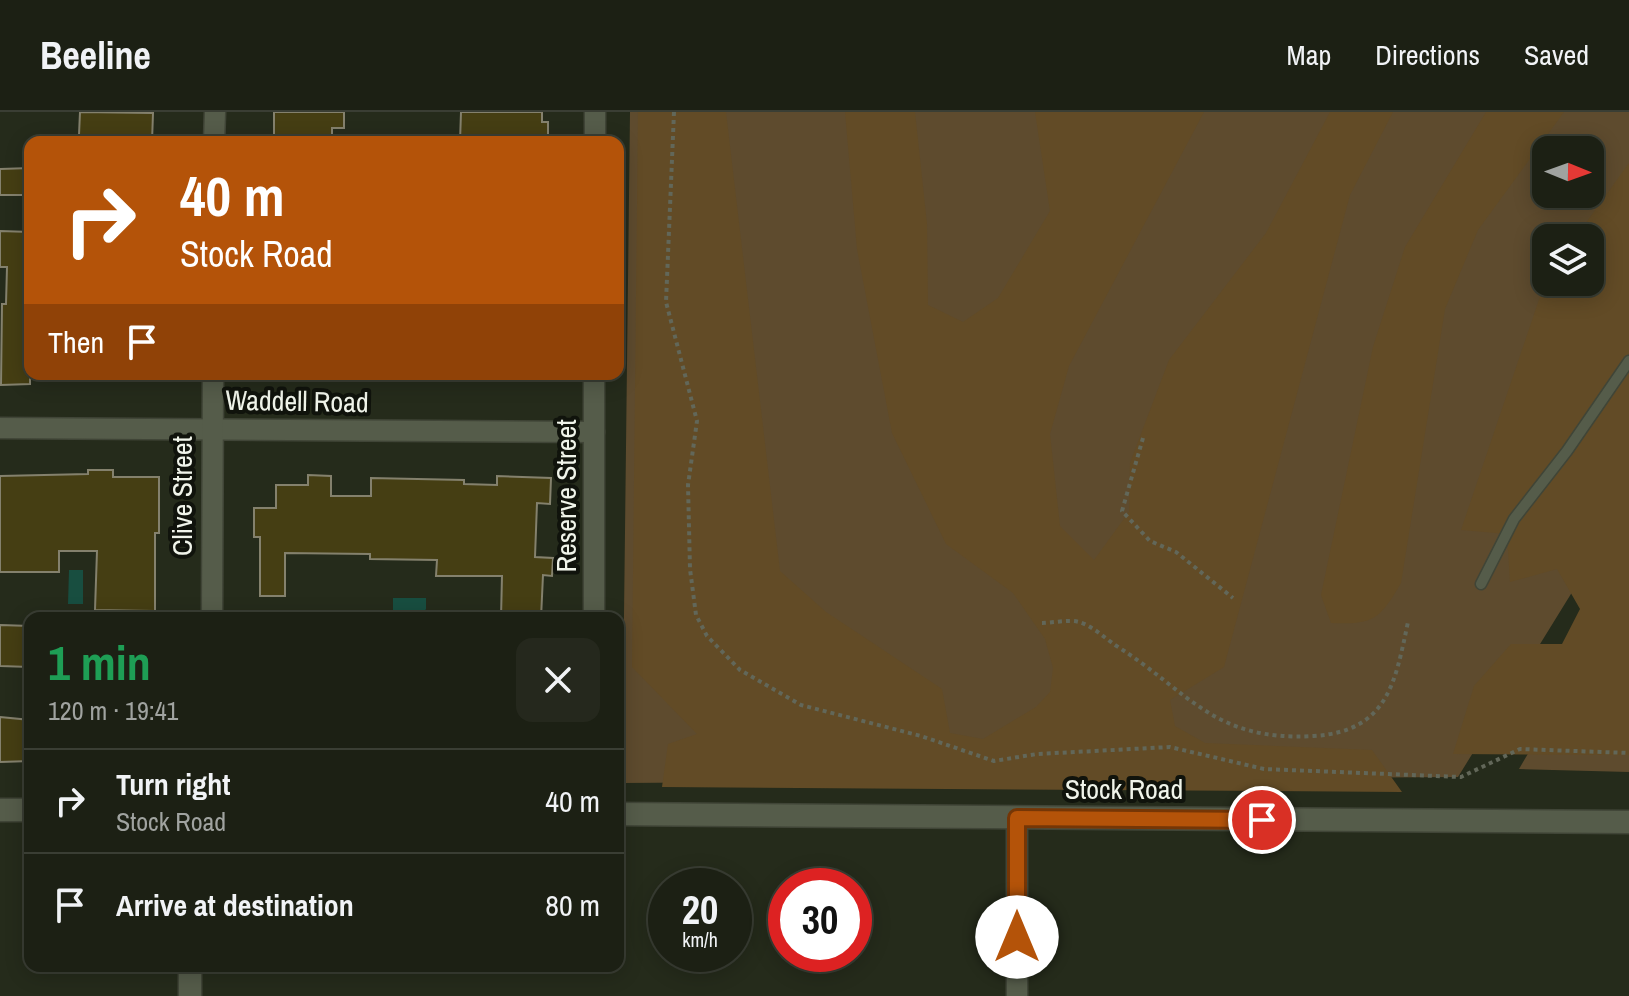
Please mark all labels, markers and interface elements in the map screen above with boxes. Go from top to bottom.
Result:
text: Beeline [40,30,151,81]
text: Map [1287,36,1331,74]
text: Directions [1375,36,1480,74]
text: Saved [1524,36,1589,74]
north arrow [1532,136,1604,208]
map controls [1532,136,1604,296]
text: 40 m [180,158,285,233]
icon: right [48,168,152,272]
button: layers [1532,224,1604,296]
text: Stock Road [180,230,333,278]
icon: arrive [120,320,164,364]
text: Then [48,322,104,362]
street label: Waddell Road [225,381,369,421]
street label: Reserve Street [547,419,585,573]
street label: Clive Street [163,436,201,556]
text: 1 min [48,630,151,695]
button: close [516,638,600,722]
text: 120 m · 19:41 [48,693,178,728]
text: Turn right [116,764,230,804]
street label: Stock Road [1065,770,1183,808]
icon: right [48,779,92,823]
text: 40 m [545,781,600,821]
pin [1228,786,1296,854]
icon: arrive [1240,798,1284,842]
text: Stock Road [116,804,226,839]
speed limit sign: 30 [768,868,872,972]
icon: arrive [48,883,92,927]
text: 20 [682,883,718,936]
text: Arrive at destination [116,885,354,925]
text: 80 m [545,885,600,925]
position arrow [975,895,1059,979]
text: km/h [682,926,718,953]

